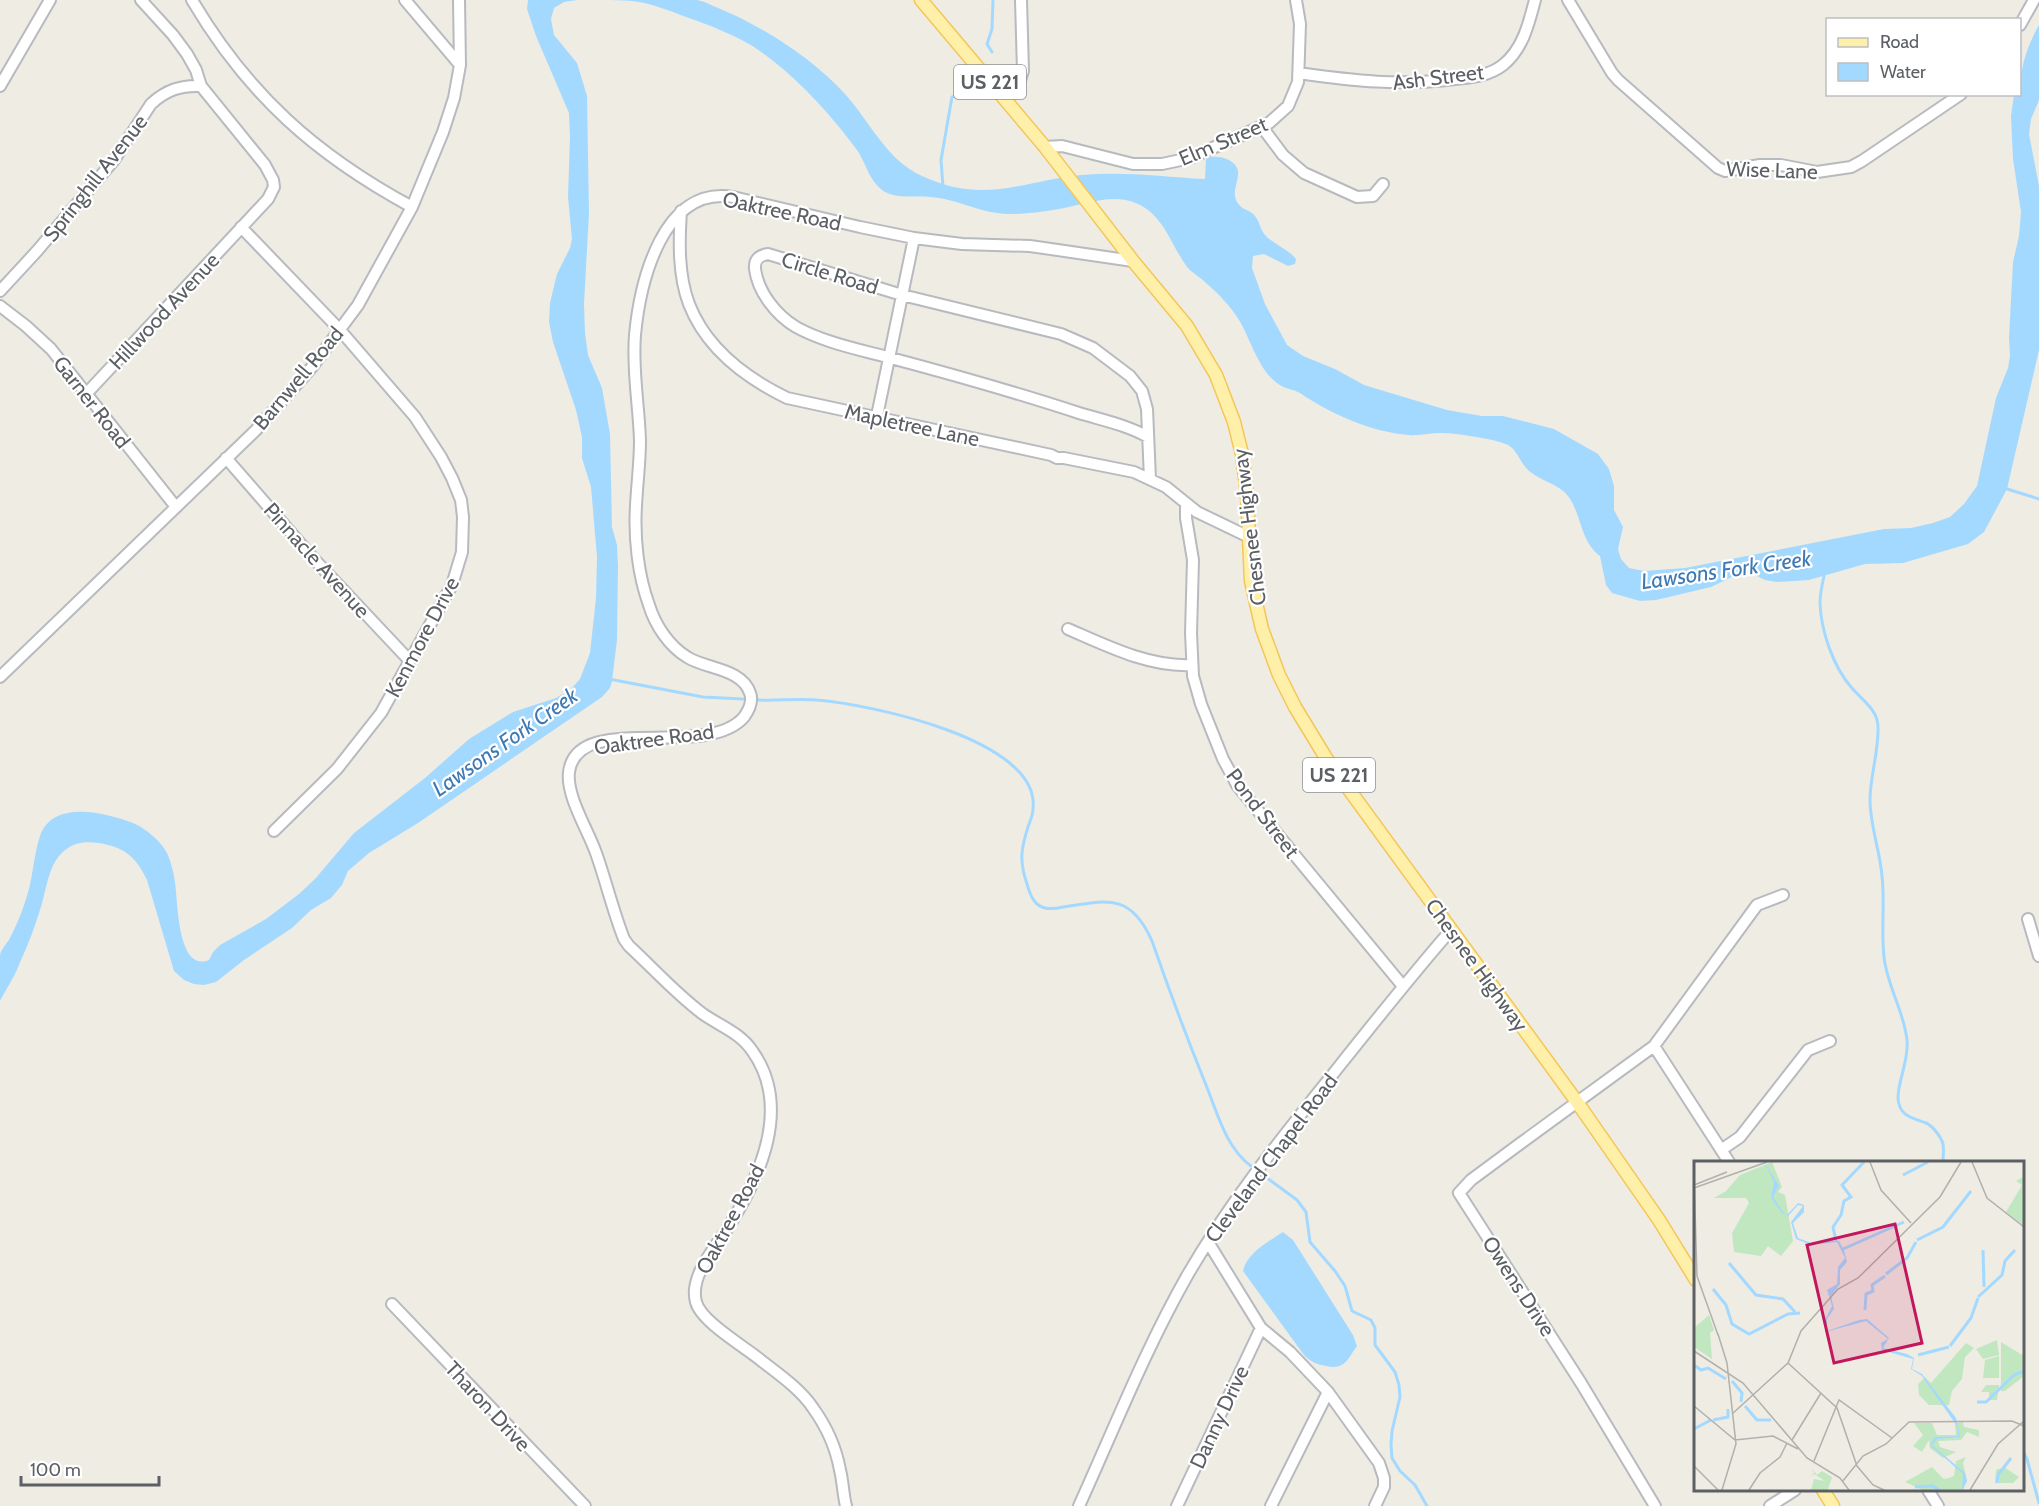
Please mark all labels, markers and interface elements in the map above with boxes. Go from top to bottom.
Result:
legend [1826,18,2021,96]
text: Road [1880,31,1919,53]
street label: Ash Street [1391,59,1485,95]
text: Water [1880,61,1926,83]
road number: US 221 [954,65,1026,99]
street label: Springhill Avenue [38,109,152,246]
street label: Elm Street [1175,111,1271,171]
street label: Wise Lane [1726,156,1818,184]
street label: Oaktree Road [720,186,844,236]
street label: Circle Road [779,246,881,300]
street label: Hillwood Avenue [104,247,224,374]
street label: Barnwell Road [248,321,348,435]
street label: Garner Road [48,351,136,453]
street label: Mapletree Lane [842,399,982,452]
street label: Chesnee Highway [1227,447,1271,607]
street label: Pinnacle Avenue [259,497,375,623]
water label: Lawsons Fork Creek [1639,545,1813,595]
street label: Kenmore Drive [380,572,464,701]
water label: Lawsons Fork Creek [427,681,583,802]
street label: Oaktree Road [593,718,715,760]
road number: US 221 [1303,758,1375,792]
street label: Pond Street [1221,763,1305,863]
street label: Chesnee Highway [1420,894,1534,1037]
street label: Cleveland Chapel Road [1199,1069,1343,1247]
street label: Oaktree Road [691,1160,769,1278]
inset map [1694,1161,2024,1491]
street label: Owens Drive [1477,1231,1561,1341]
street label: Tharon Drive [440,1356,536,1456]
street label: Danny Drive [1184,1361,1254,1472]
scale bar [21,1449,159,1487]
text: 100 m [30,1459,81,1481]

